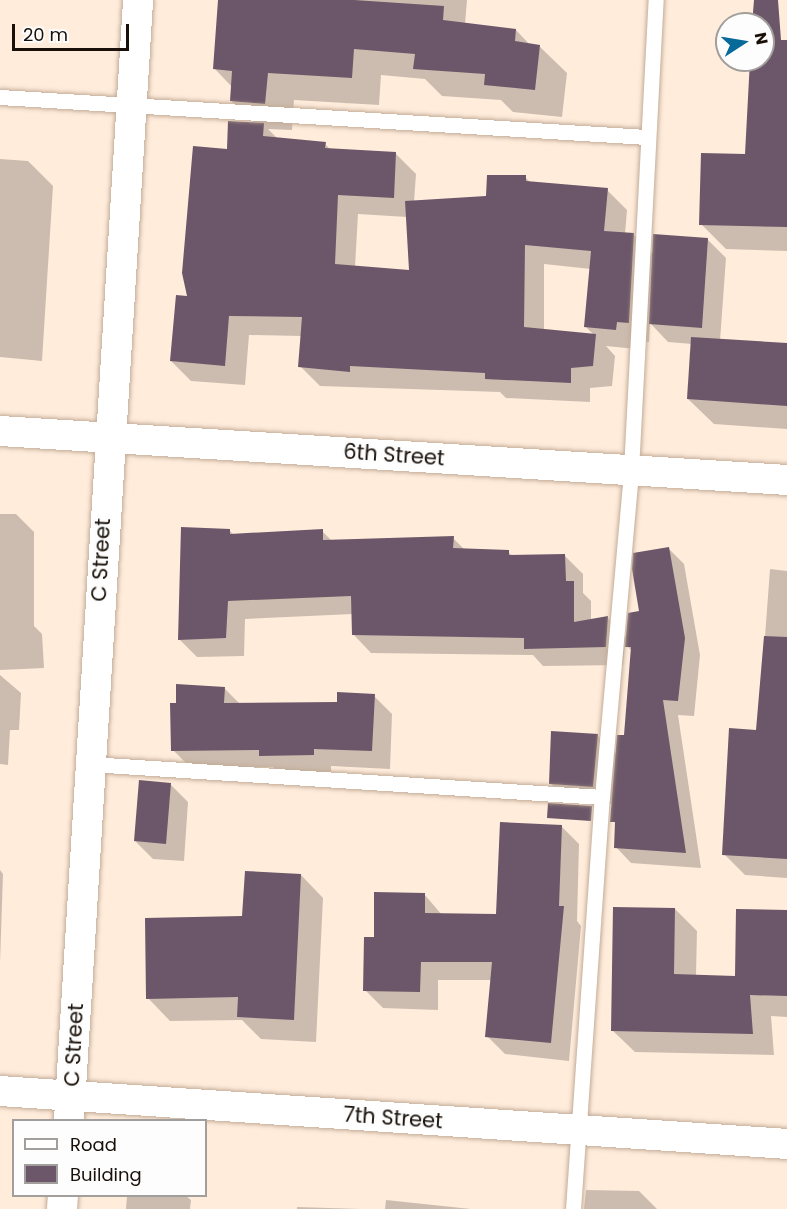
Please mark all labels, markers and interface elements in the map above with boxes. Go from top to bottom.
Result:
scale bar [15,12,132,50]
north arrow [715,12,775,72]
text: 20 m [23,22,68,47]
text: N [749,30,774,47]
street label: 6th Street [342,439,446,471]
street label: C Street [86,518,116,602]
street label: C Street [59,1003,89,1087]
street label: 7th Street [342,1102,444,1134]
legend [12,1119,207,1197]
text: Road [70,1132,117,1157]
text: Building [70,1162,142,1187]

